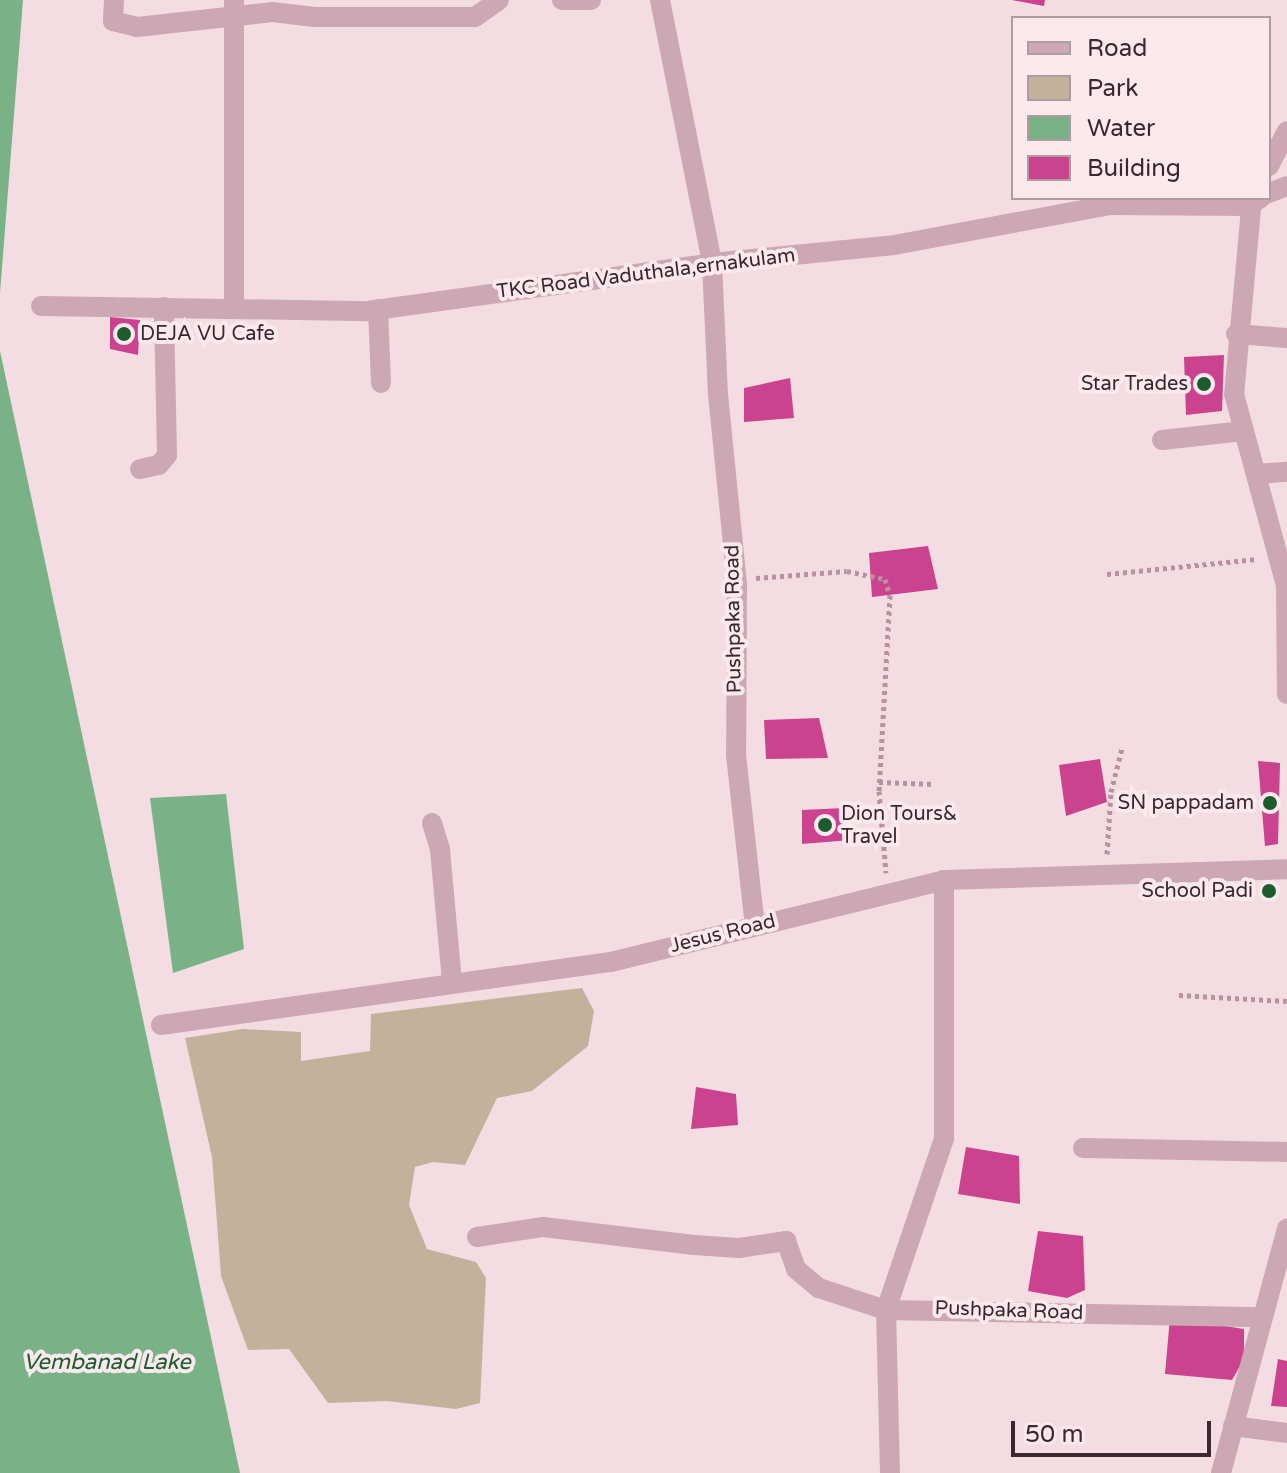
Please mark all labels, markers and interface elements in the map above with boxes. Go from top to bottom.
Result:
legend [1011,16,1271,200]
text: Road [1087,34,1147,63]
text: Park [1087,74,1138,103]
text: Water [1087,114,1155,143]
text: Building [1087,154,1181,183]
street label: TKC Road Vaduthala,ernakulam [495,244,797,304]
place label: DEJA VU Cafe [140,322,275,346]
marker: DEJA VU Cafe [115,325,133,343]
place label: Star Trades [1081,372,1188,396]
marker: Star Trades [1195,375,1213,393]
street label: Pushpaka Road [721,545,747,693]
place label: SN pappadam [1118,791,1254,815]
marker: SN pappadam [1261,794,1279,812]
place label: Dion Tours& Travel [841,802,957,849]
marker: Dion Tours& Travel [816,816,834,834]
place label: School Padi [1142,879,1253,903]
marker: School Padi [1260,882,1278,900]
street label: Jesus Road [668,909,778,959]
street label: Pushpaka Road [934,1296,1084,1326]
water label: Vembanad Lake [23,1350,191,1376]
scale bar [1015,1405,1215,1455]
text: 50 m [1025,1420,1083,1449]

